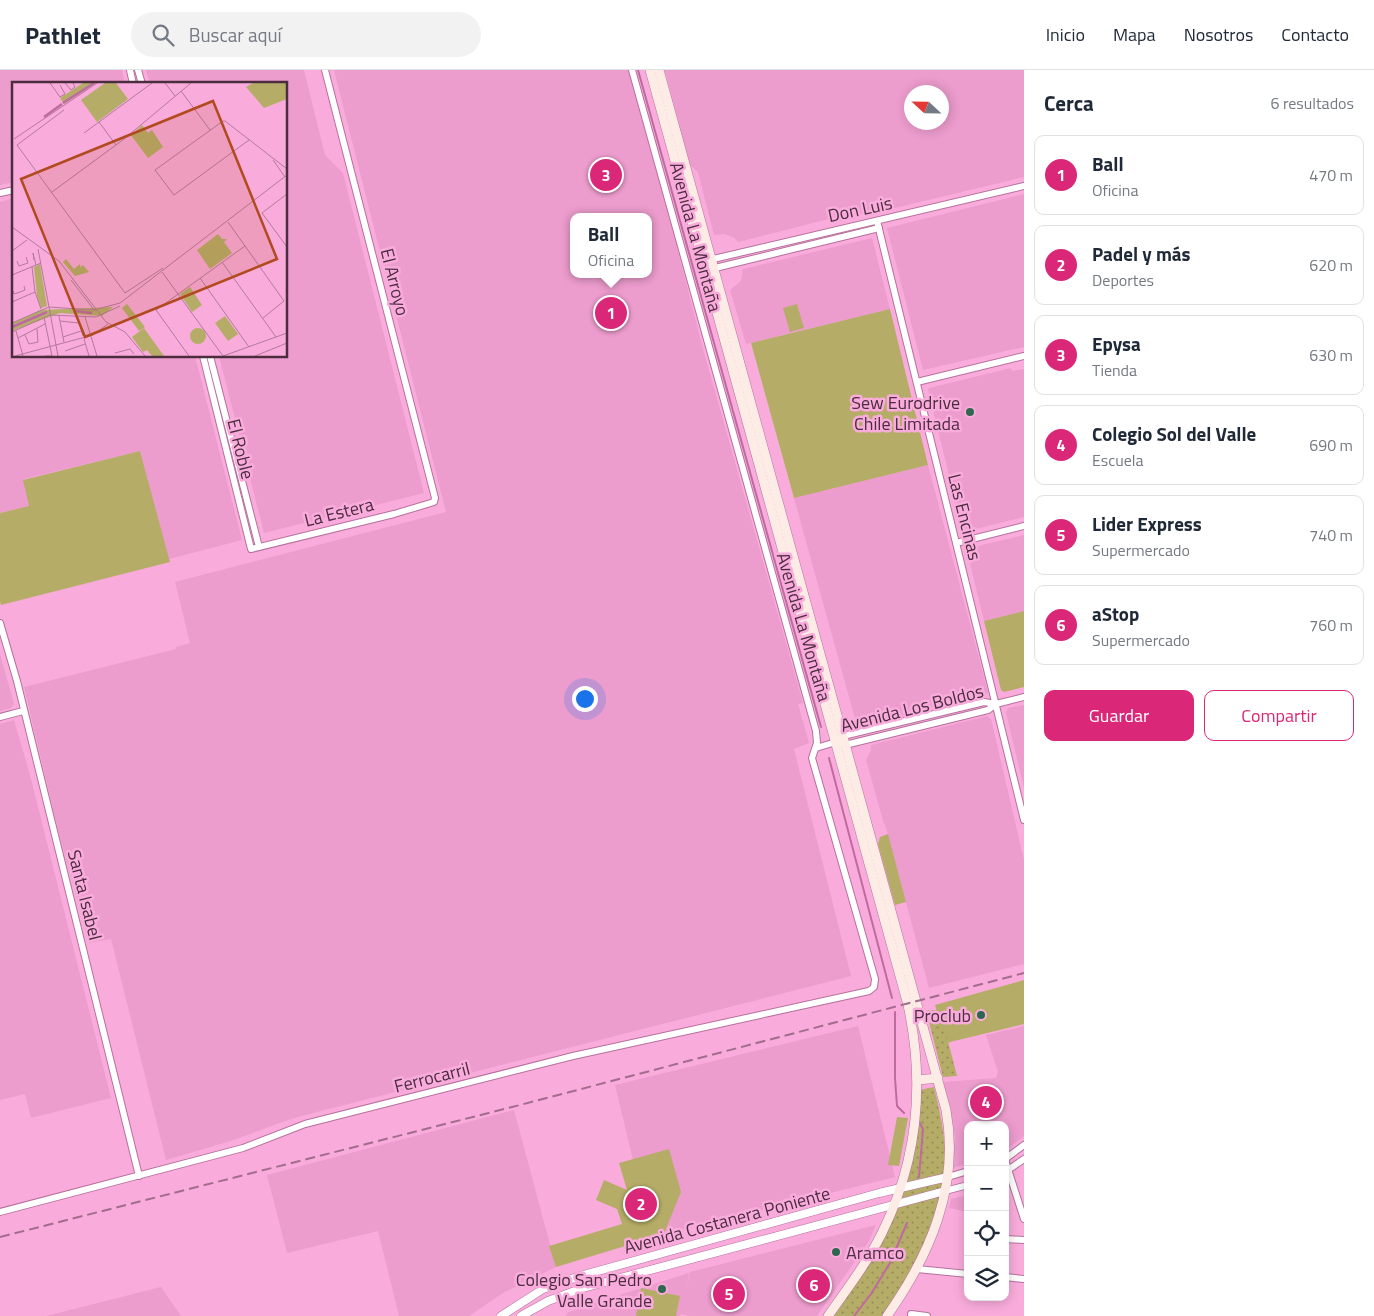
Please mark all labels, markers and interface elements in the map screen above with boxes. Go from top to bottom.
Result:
search box [131,12,481,57]
text: Pathlet [25,17,101,53]
text: Buscar aquí [189,20,282,49]
icon: search [149,21,177,49]
text: Inicio [1046,21,1085,48]
text: Mapa [1113,21,1156,48]
text: Nosotros [1184,21,1253,48]
text: Contacto [1281,21,1349,48]
inset map [12,82,288,358]
north arrow [904,85,949,130]
text: Cerca [1044,87,1094,119]
text: 6 resultados [1270,91,1354,115]
text: Ball [1092,149,1124,178]
pin: 3 [590,156,622,194]
street label: Avenida La Montaña [663,159,729,315]
text: 1 [1057,163,1065,187]
text: 470 m [1309,163,1353,187]
text: Oficina [1092,178,1138,202]
street label: Don Luis [825,189,895,229]
popup [570,213,652,278]
text: Ball [588,219,619,248]
text: Padel y más [1092,239,1191,268]
street label: El Arroyo [374,246,416,318]
text: Oficina [588,248,634,272]
text: 2 [1057,253,1065,277]
text: 620 m [1309,253,1353,277]
text: Deportes [1092,268,1154,292]
pin: 1 [595,294,627,332]
text: Epysa [1092,329,1141,358]
text: 3 [1057,343,1065,367]
text: 630 m [1309,343,1353,367]
text: Tienda [1092,358,1137,382]
place label: Sew Eurodrive Chile Limitada [851,389,960,437]
marker: Sew Eurodrive Chile Limitada [964,406,976,418]
street label: El Roble [220,416,262,482]
text: Colegio Sol del Valle [1092,419,1256,448]
text: 4 [1057,433,1065,457]
text: 690 m [1309,433,1353,457]
text: Escuela [1092,448,1144,472]
street label: Las Encinas [941,471,989,563]
street label: La Estera [301,490,377,534]
text: Lider Express [1092,509,1202,538]
text: 5 [1057,523,1065,547]
text: 740 m [1309,523,1353,547]
text: Supermercado [1092,538,1190,562]
street label: Avenida La Montaña [770,549,838,705]
text: aStop [1092,599,1139,628]
text: 6 [1057,613,1065,637]
text: 760 m [1309,613,1353,637]
text: Supermercado [1092,628,1190,652]
street label: Avenida Los Boldos [838,677,986,739]
your location [572,686,598,712]
button: Guardar [1044,690,1194,741]
button: Compartir [1204,690,1354,741]
street label: Santa Isabel [61,847,109,943]
place label: Proclub [914,1002,971,1029]
marker: Proclub [975,1009,987,1021]
street label: Ferrocarril [391,1055,473,1099]
pin: 4 [970,1083,1002,1121]
map controls [964,1121,1009,1301]
button: + [964,1121,1009,1166]
button: − [964,1166,1009,1211]
street label: Avenida Costanera Poniente [621,1179,833,1261]
pin: 2 [625,1185,657,1223]
button: locate [964,1211,1009,1256]
place label: Aramco [846,1239,904,1266]
marker: Aramco [830,1246,842,1258]
button: layers [964,1256,1009,1301]
place label: Colegio San Pedro Valle Grande [516,1266,652,1314]
pin: 6 [798,1266,830,1304]
pin: 5 [713,1275,745,1313]
marker: Colegio San Pedro Valle Grande [656,1283,668,1295]

